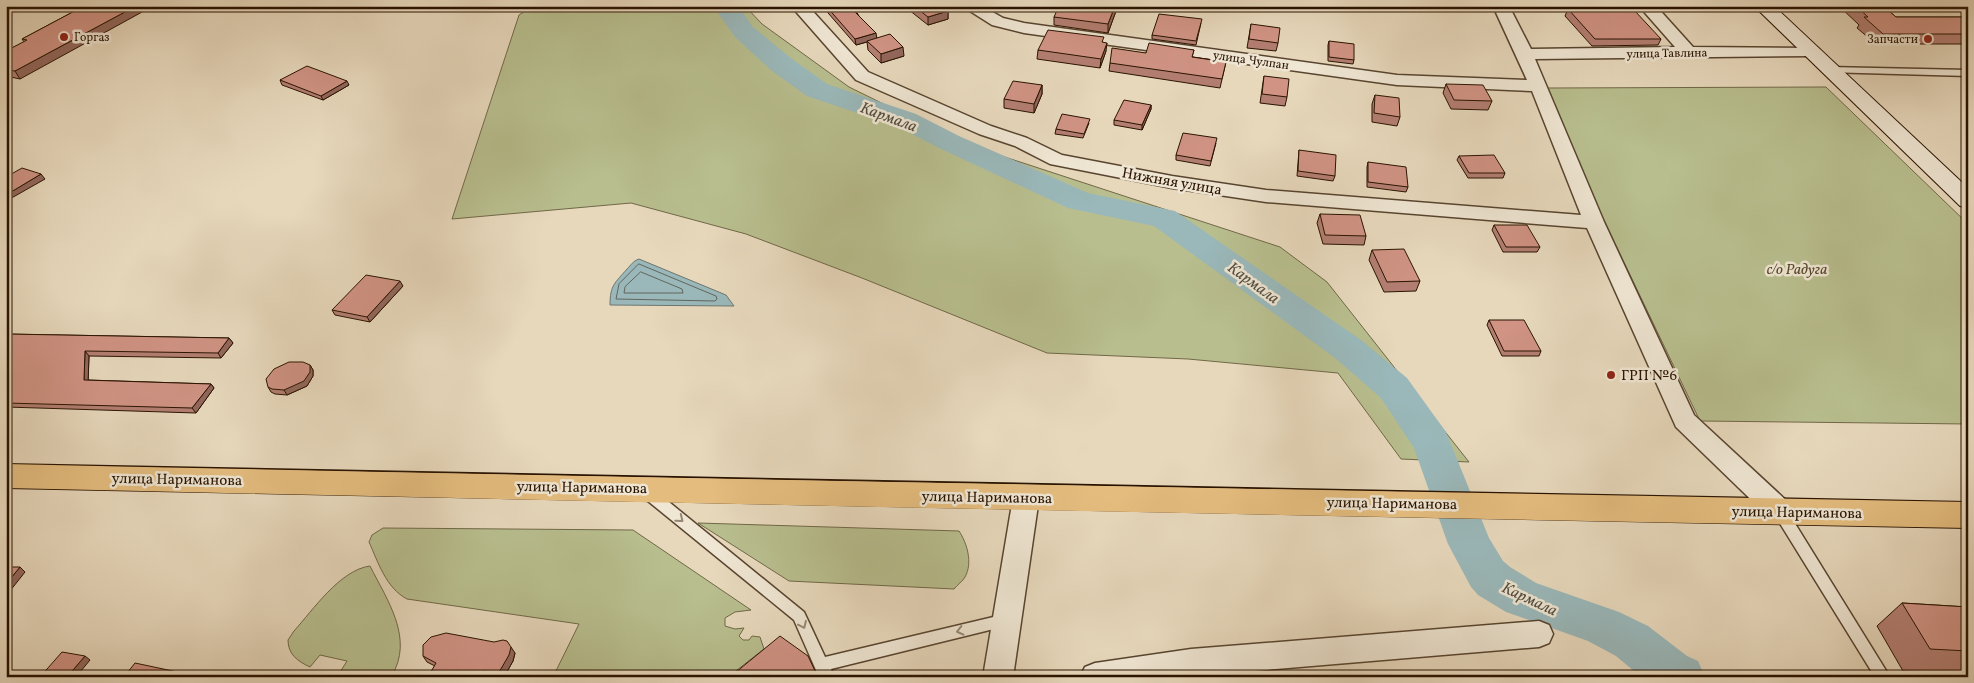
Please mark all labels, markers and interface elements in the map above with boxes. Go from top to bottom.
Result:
place label: Горгаз [74,30,110,46]
marker: Горгаз [58,31,70,43]
place label: Запчасти [1867,32,1918,48]
marker: Запчасти [1922,33,1934,45]
street label: улица Тавлина [1626,45,1708,63]
street label: улица Чулпан [1212,48,1290,74]
water label: Кармала [857,97,920,138]
street label: Нижняя улица [1120,163,1224,202]
water label: Кармала [1222,257,1283,310]
park label: с/о Радуга [1767,260,1827,281]
place label: ГРП №6 [1621,366,1677,387]
marker: ГРП №6 [1605,369,1617,381]
street label: улица Нариманова [111,469,243,492]
street label: улица Нариманова [516,477,648,500]
street label: улица Нариманова [921,487,1053,510]
street label: улица Нариманова [1326,493,1458,516]
street label: улица Нариманова [1731,502,1863,525]
one-way arrow [675,514,684,523]
water label: Кармала [1498,577,1561,622]
one-way arrow [797,620,807,629]
one-way arrow [956,625,965,636]

